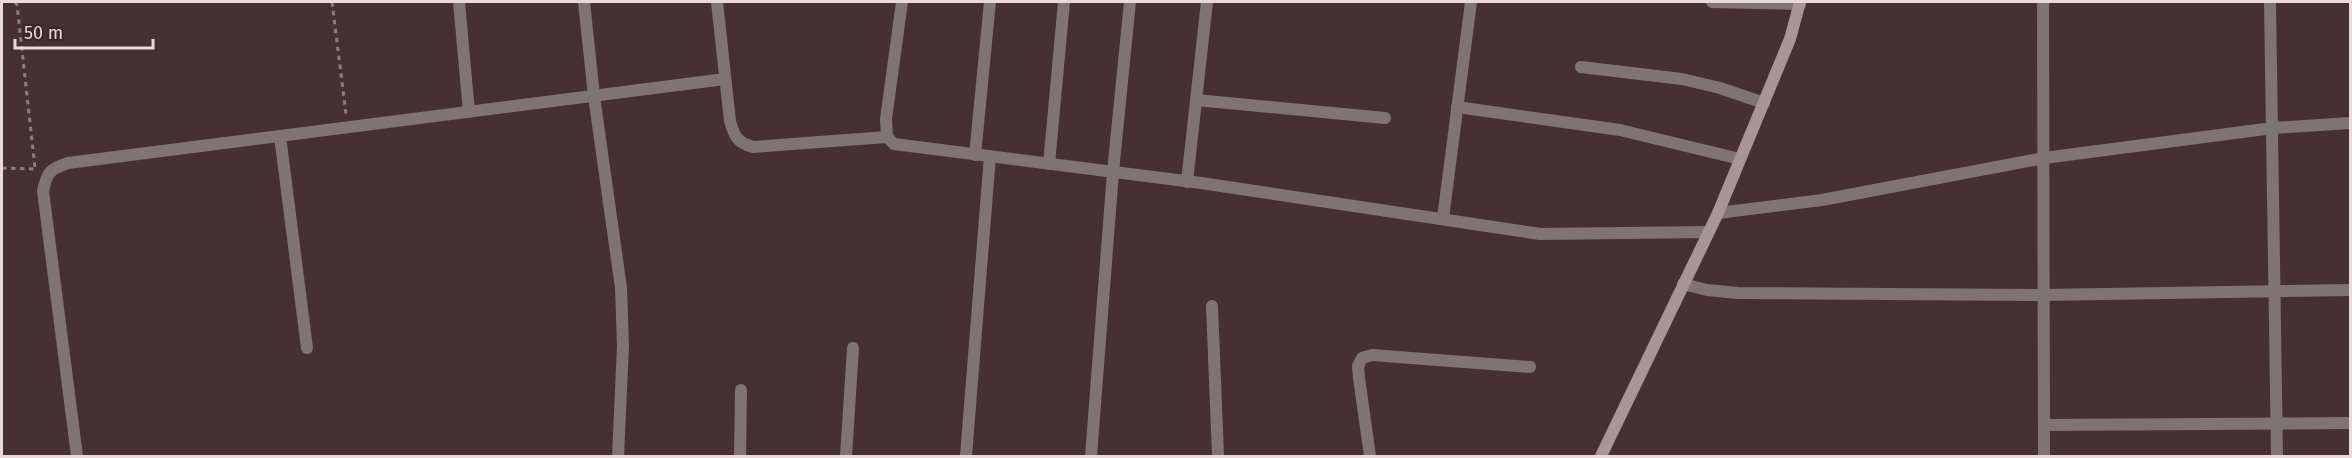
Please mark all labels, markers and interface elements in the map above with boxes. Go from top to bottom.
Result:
scale bar [15,12,153,50]
text: 50 m [24,22,63,44]

